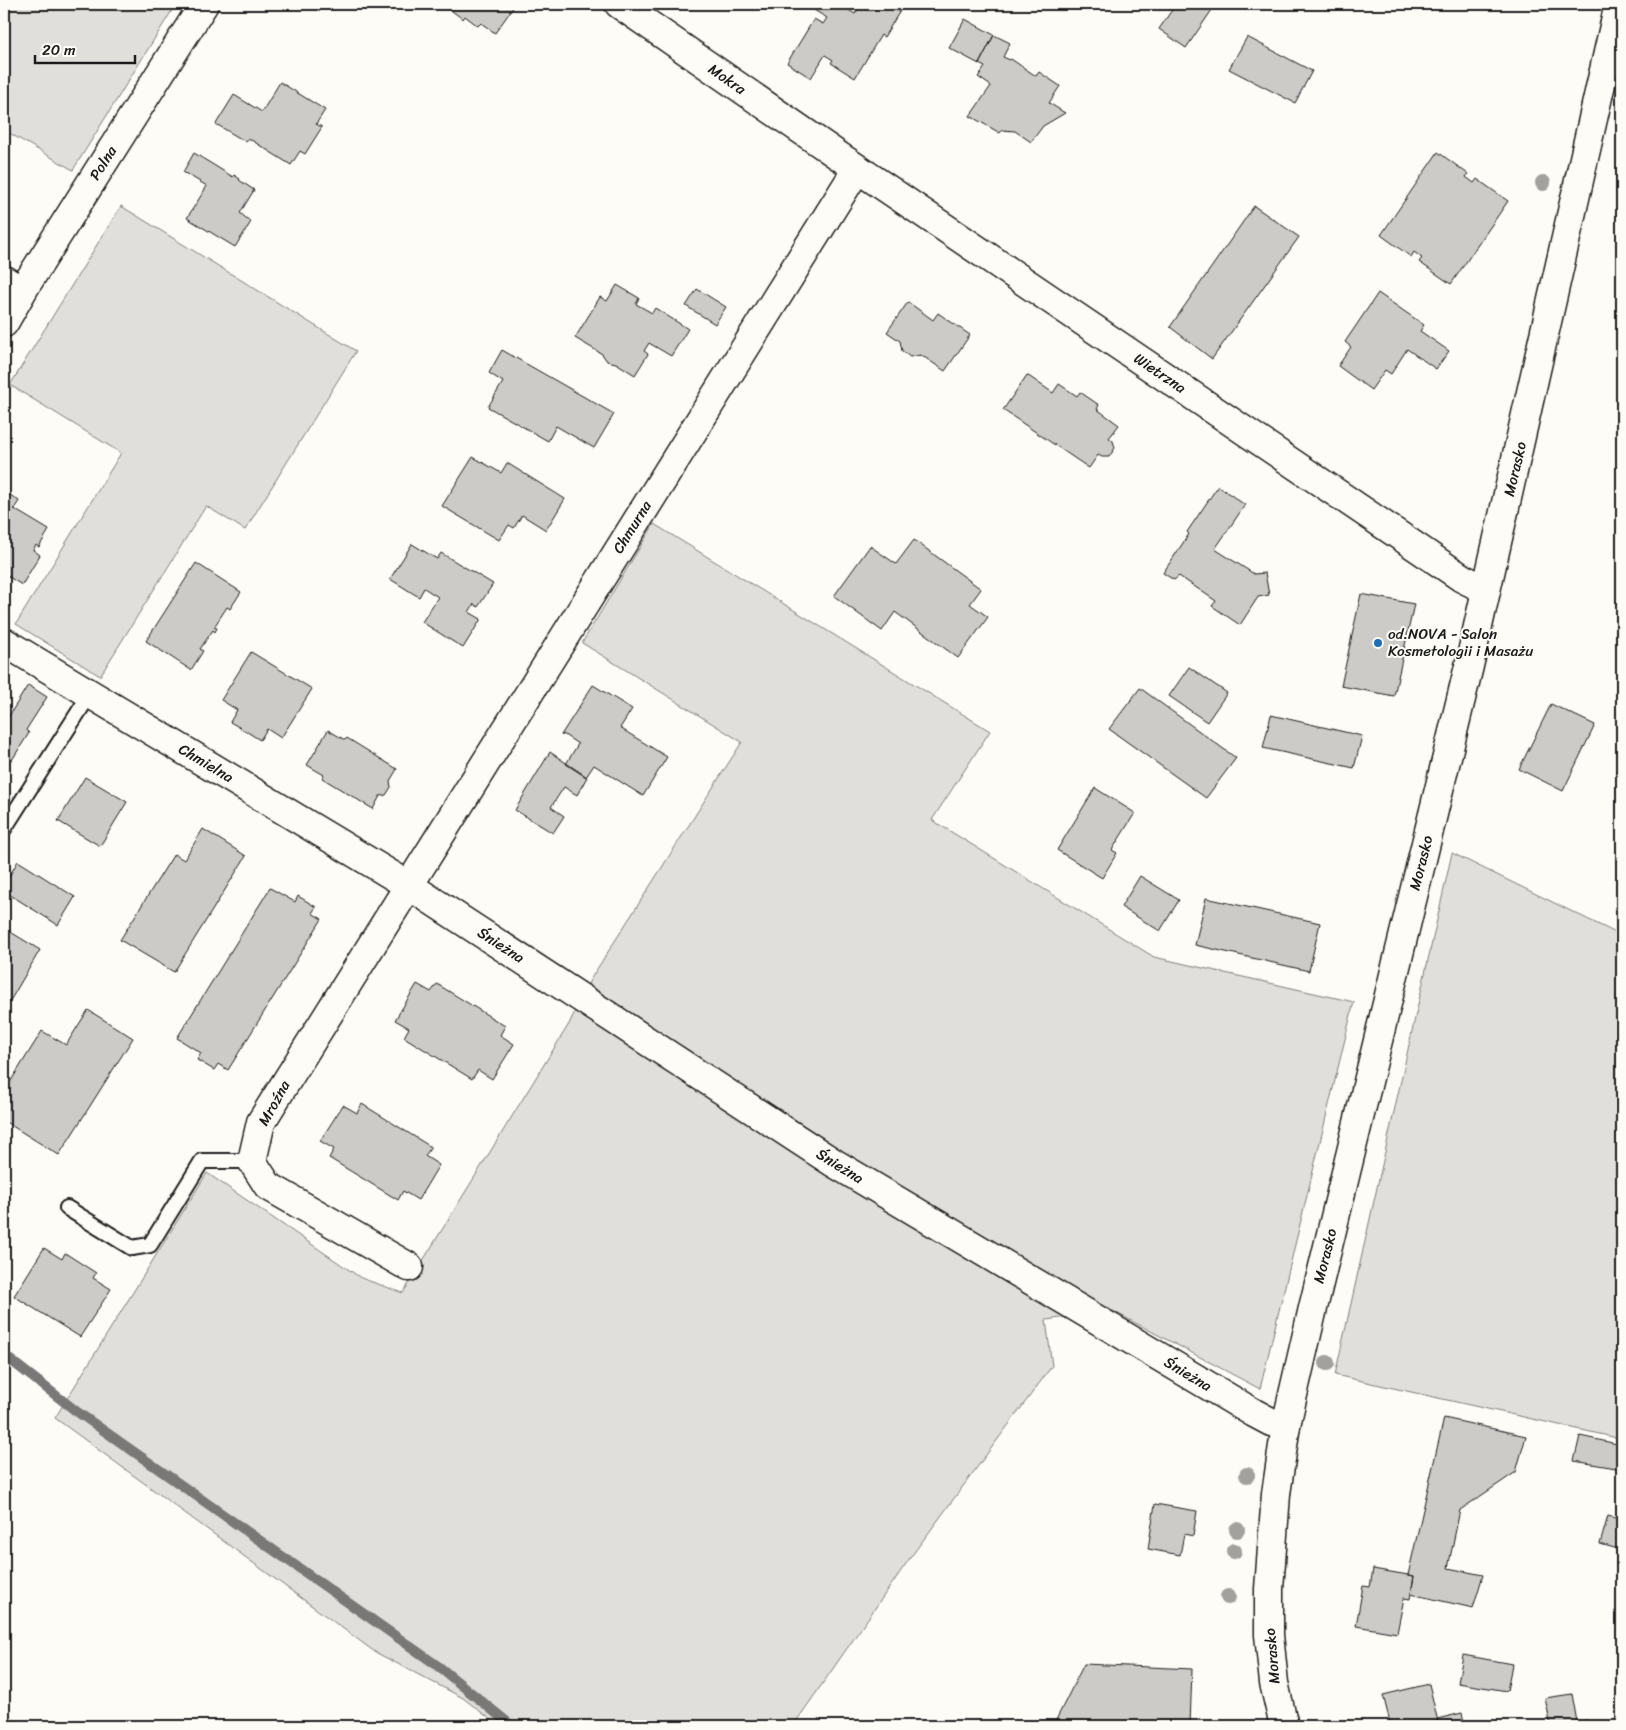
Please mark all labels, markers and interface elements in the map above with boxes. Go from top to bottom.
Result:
scale bar [35,32,135,64]
text: 20 m [42,37,76,63]
street label: Mokra [703,56,752,102]
street label: Polna [82,140,124,185]
street label: Wietrzna [1128,346,1192,400]
street label: Morasko [1496,438,1534,499]
street label: Chmurna [605,495,659,559]
place label: od.NOVA - Salon Kosmetologii i Masażu [1388,621,1533,664]
marker: od.NOVA - Salon Kosmetologii i Masażu [1372,637,1384,649]
street label: Chmielna [173,736,239,790]
street label: Morasko [1402,832,1441,893]
street label: Śnieżna [472,920,530,970]
street label: Mroźna [251,1075,297,1131]
street label: Śnieżna [811,1141,869,1191]
street label: Morasko [1306,1225,1345,1286]
street label: Śnieżna [1159,1349,1217,1399]
street label: Morasko [1257,1626,1287,1685]

